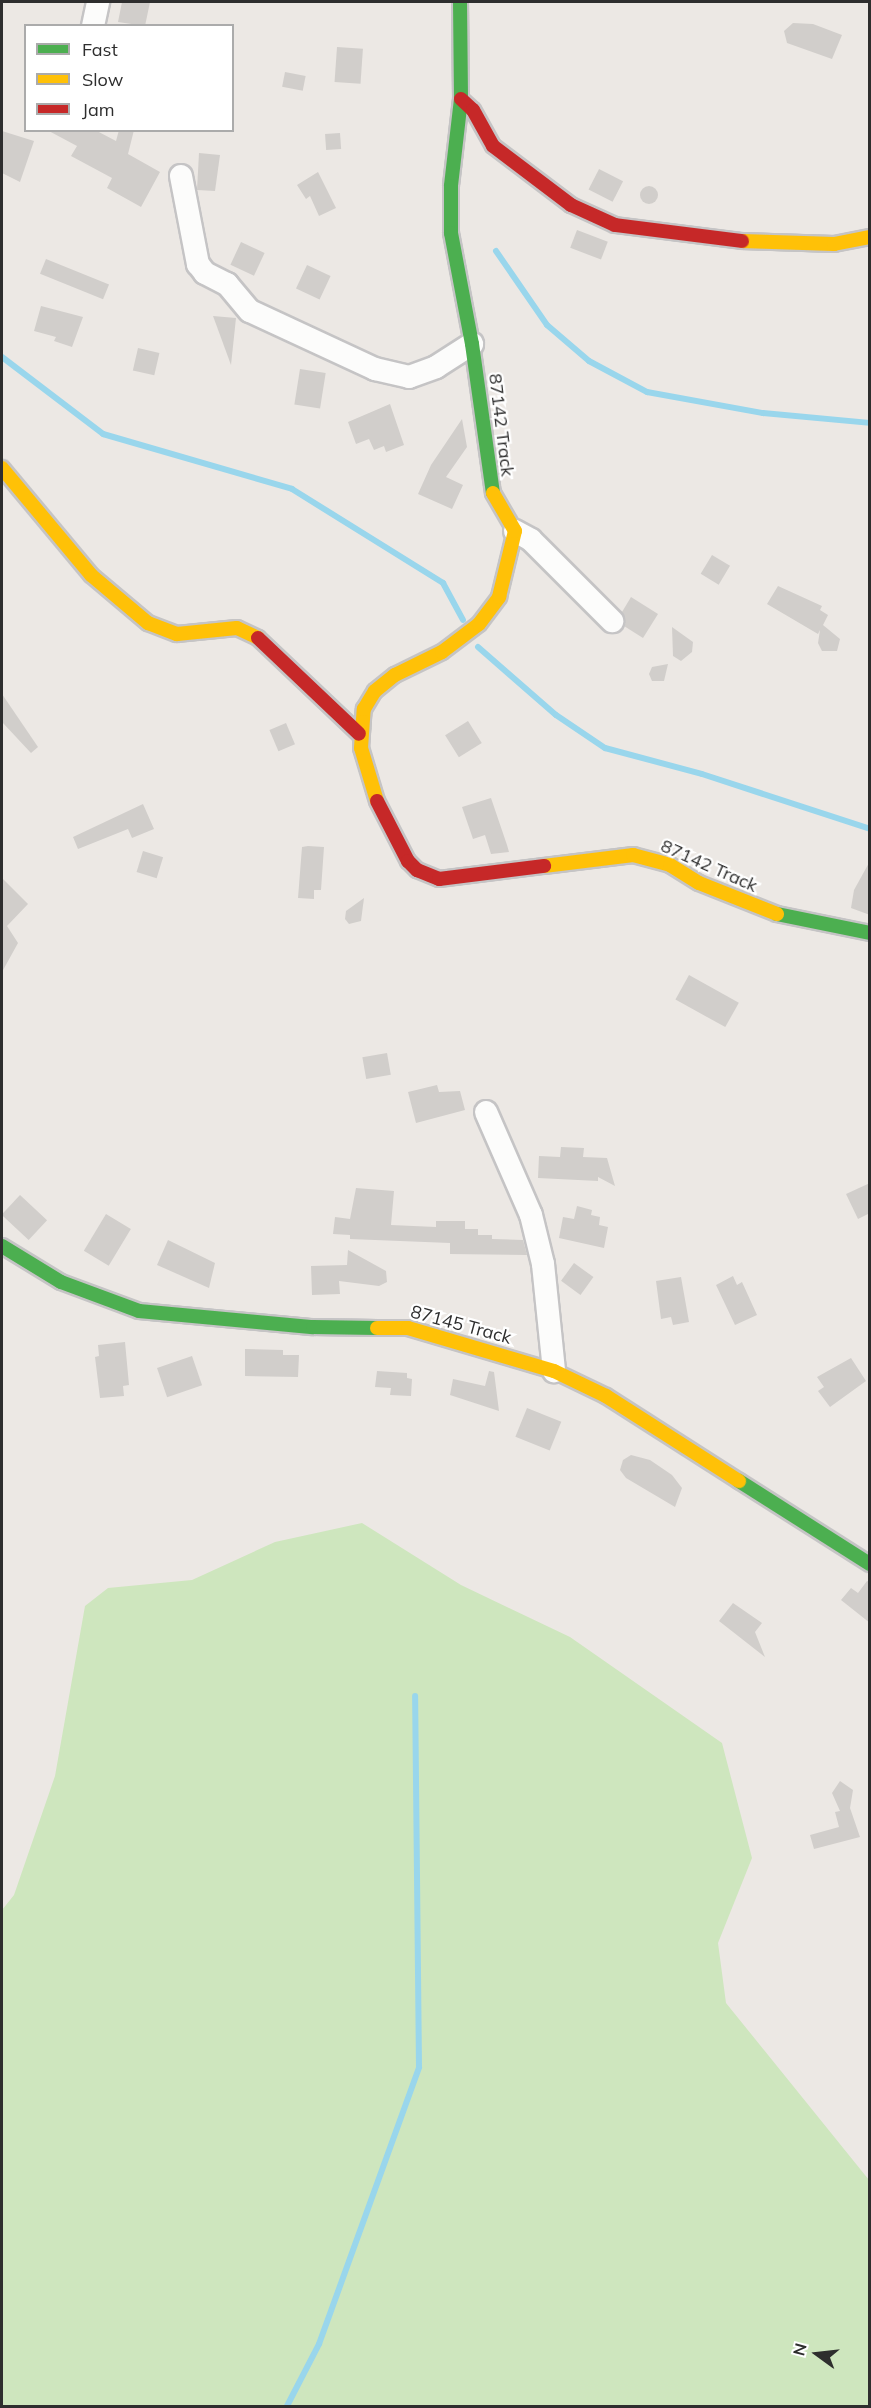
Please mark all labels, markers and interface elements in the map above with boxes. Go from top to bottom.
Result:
legend [24,24,234,132]
text: Fast [82,38,118,61]
text: Slow [82,68,123,91]
text: Jam [82,98,115,121]
street label: 87142 Track [484,372,518,478]
street label: 87142 Track [657,835,761,897]
street label: 87145 Track [408,1301,514,1349]
north arrow [787,2324,847,2384]
text: N [788,2341,811,2358]

